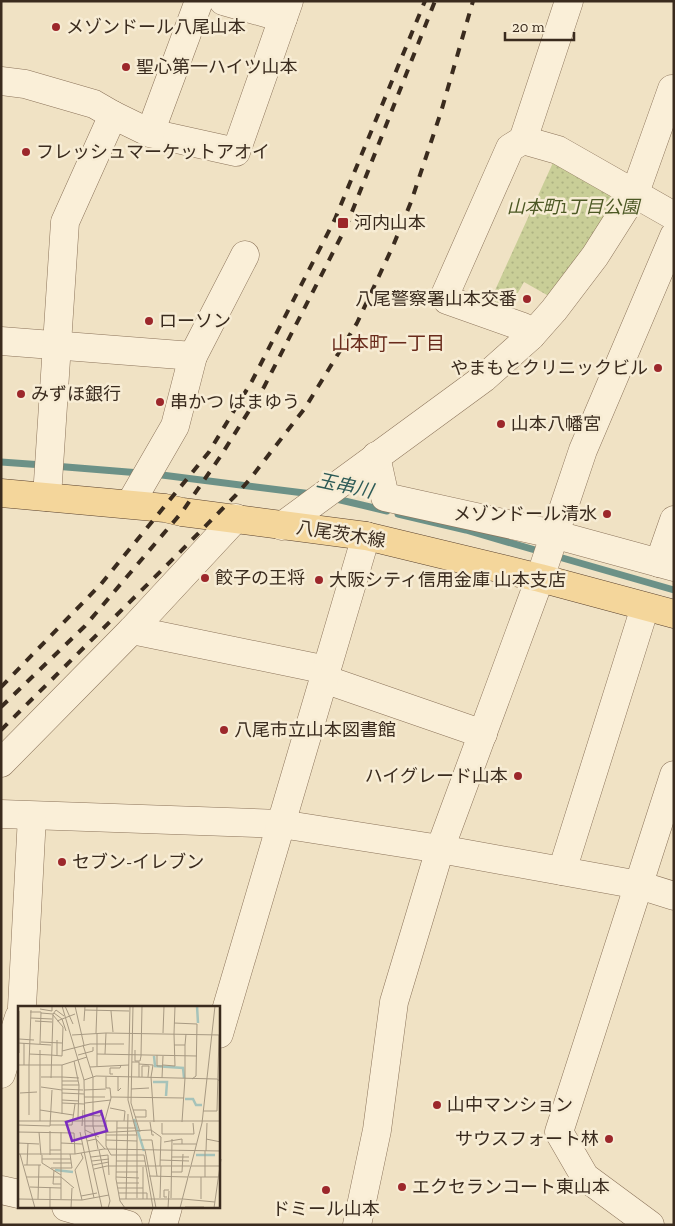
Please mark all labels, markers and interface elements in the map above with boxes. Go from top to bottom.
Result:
scale bar [505,10,574,42]
place label: メゾンドール八尾山本 [66,16,246,38]
text: 20 m [512,18,545,36]
marker: メゾンドール八尾山本 [50,21,62,33]
place label: 聖心第一ハイツ山本 [136,56,298,78]
marker: 聖心第一ハイツ山本 [120,61,132,73]
place label: フレッシュマーケットアオイ [36,141,270,163]
marker: フレッシュマーケットアオイ [20,146,32,158]
park label: 山本町1丁目公園 [507,196,642,218]
place label: 河内山本 [354,212,426,234]
marker: 河内山本 [336,216,350,230]
place label: 八尾警察署山本交番 [355,288,517,310]
marker: 八尾警察署山本交番 [521,293,533,305]
place label: ローソン [159,310,231,332]
marker: ローソン [143,315,155,327]
district label: 山本町一丁目 [331,332,445,355]
place label: やまもとクリニックビル [450,357,648,379]
marker: やまもとクリニックビル [652,362,664,374]
place label: みずほ銀行 [31,383,121,405]
marker: みずほ銀行 [15,388,27,400]
place label: 串かつ はまゆう [170,391,300,413]
marker: 串かつ はまゆう [154,396,166,408]
place label: 山本八幡宮 [511,413,601,435]
marker: 山本八幡宮 [495,418,507,430]
water label: 玉串川 [315,468,377,503]
place label: メゾンドール清水 [453,503,597,525]
marker: メゾンドール清水 [601,508,613,520]
street label: 八尾茨木線 [295,516,387,552]
place label: 餃子の王将 [215,567,305,589]
place label: 大阪シティ信用金庫 山本支店 [329,569,566,591]
marker: 餃子の王将 [199,572,211,584]
marker: 大阪シティ信用金庫 山本支店 [313,574,325,586]
place label: 八尾市立山本図書館 [234,719,396,741]
marker: 八尾市立山本図書館 [218,724,230,736]
place label: ハイグレード山本 [365,765,508,787]
marker: ハイグレード山本 [512,770,524,782]
place label: セブン-イレブン [72,851,204,873]
marker: セブン-イレブン [56,856,68,868]
inset map [18,1006,220,1208]
place label: 山中マンション [447,1094,573,1116]
marker: 山中マンション [431,1099,443,1111]
place label: サウスフォート林 [455,1128,599,1150]
marker: サウスフォート林 [603,1133,615,1145]
place label: エクセランコート東山本 [412,1176,610,1198]
marker: エクセランコート東山本 [396,1181,408,1193]
marker: ドミール山本 [320,1184,332,1196]
place label: ドミール山本 [272,1198,380,1220]

